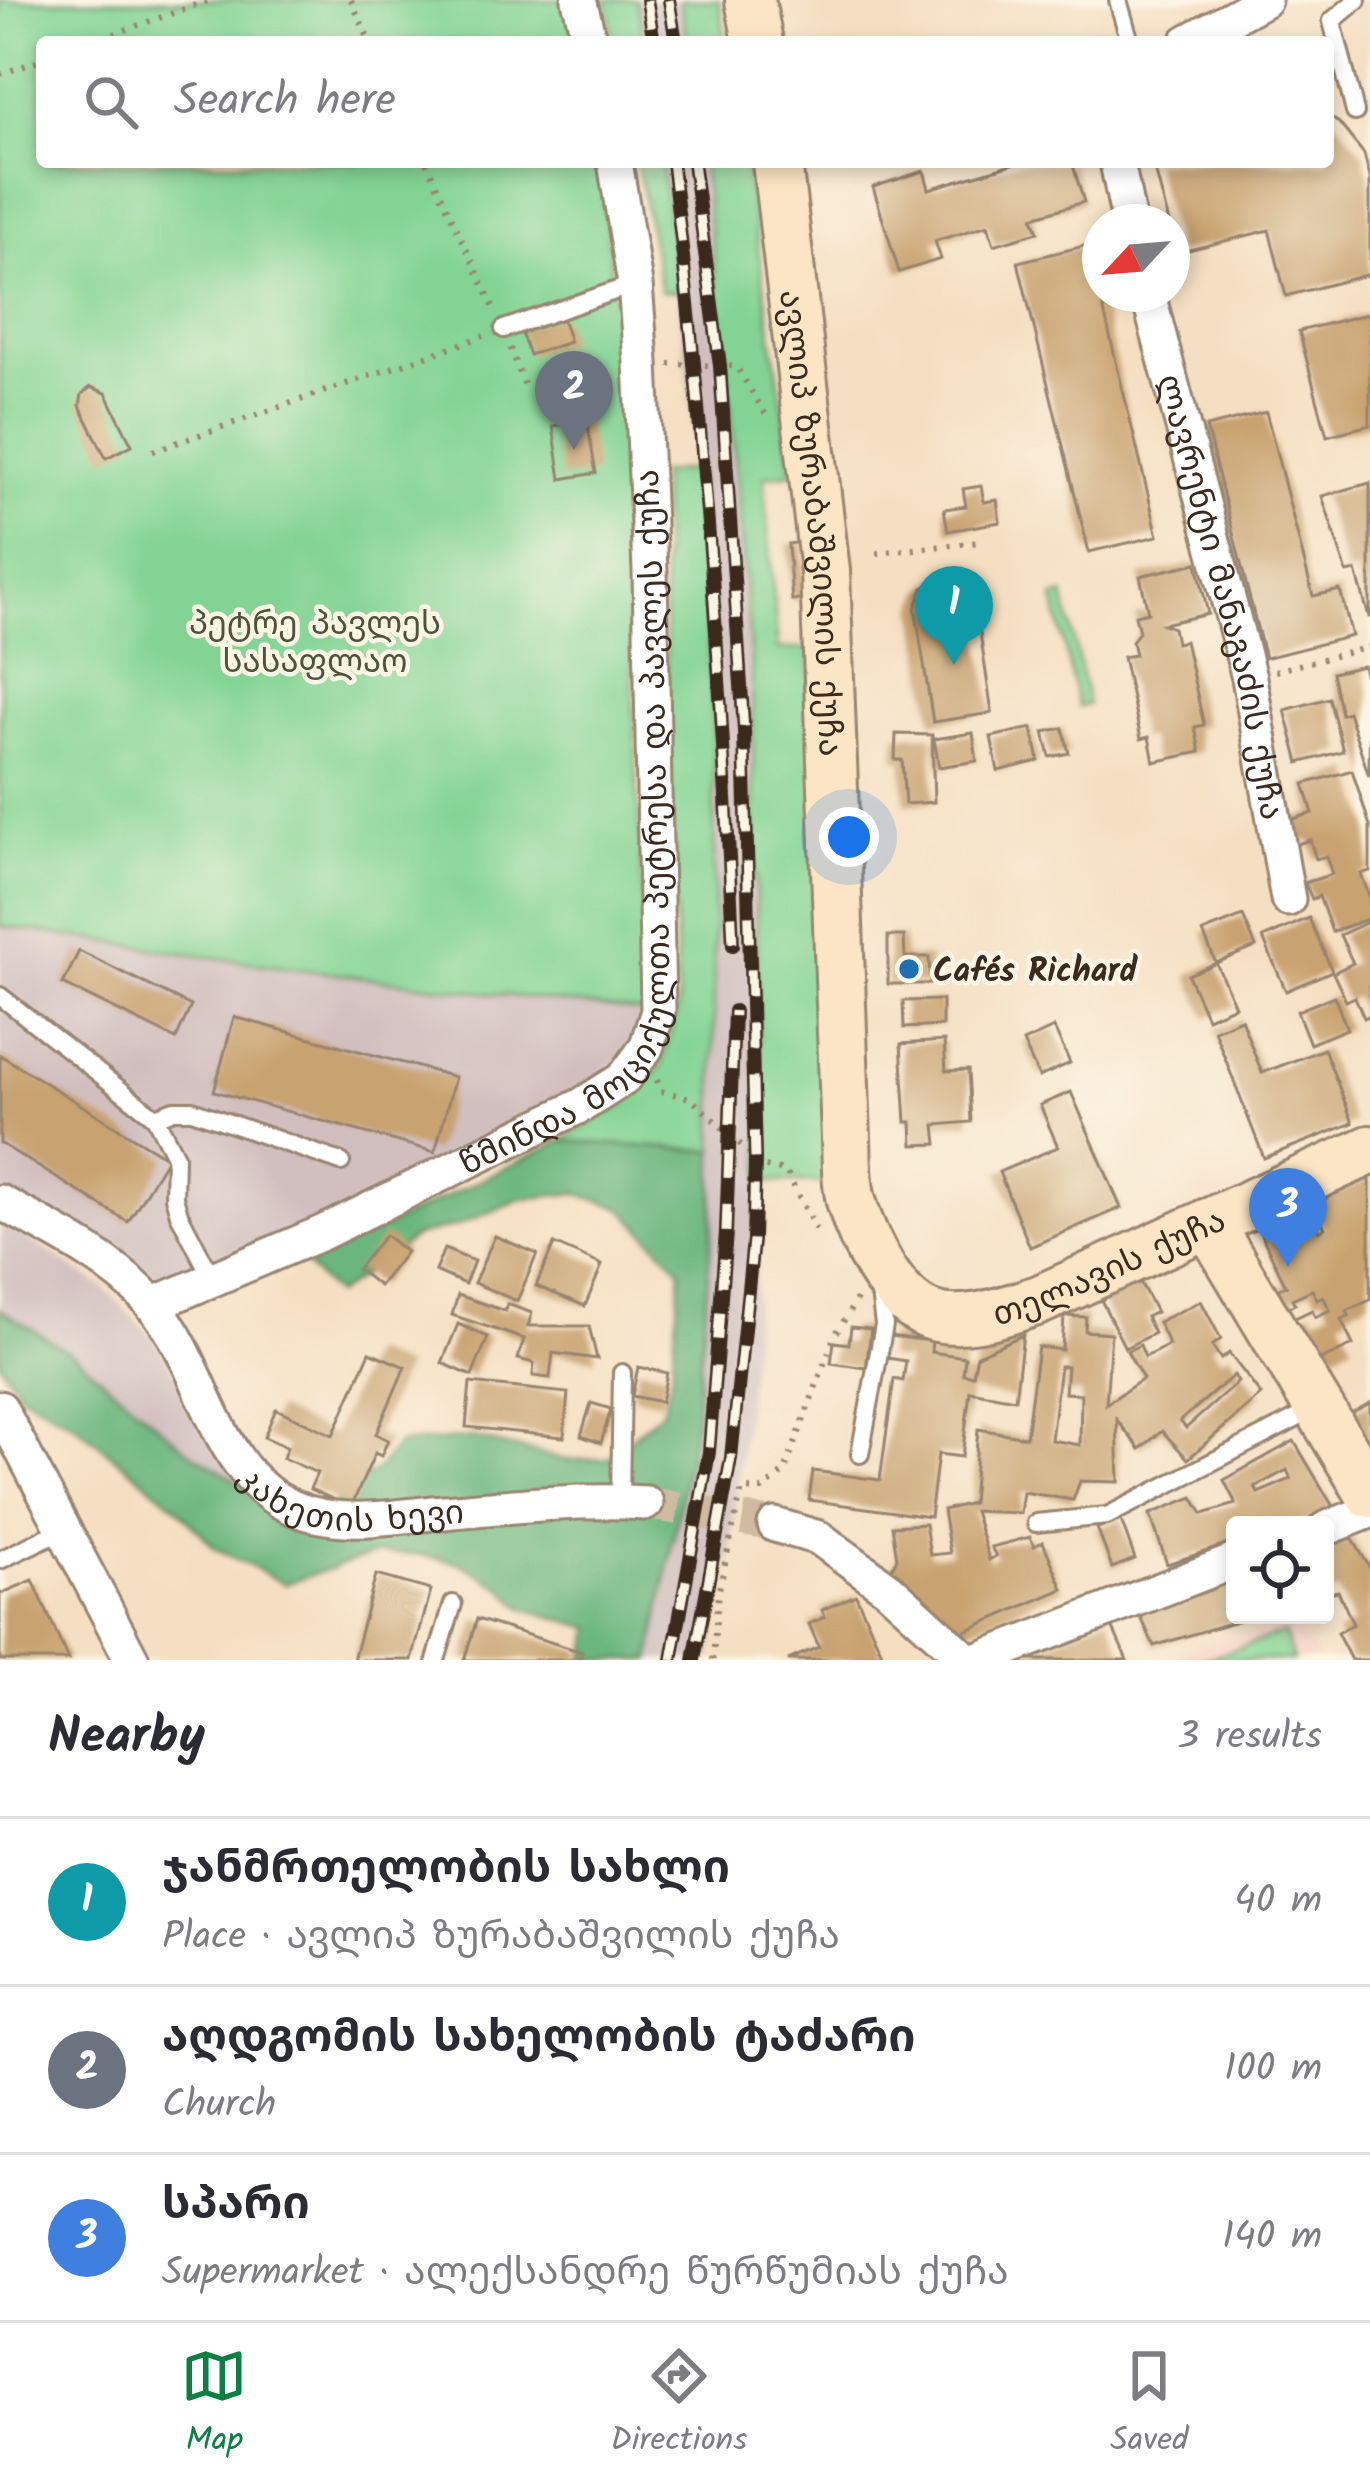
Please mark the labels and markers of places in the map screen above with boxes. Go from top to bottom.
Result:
pin: 2 [535,351,613,450]
pin: 1 [915,566,993,665]
place label: Cafés Richard [933,946,1139,999]
marker: Cafés Richard [896,956,922,982]
pin: 3 [1249,1168,1327,1267]

